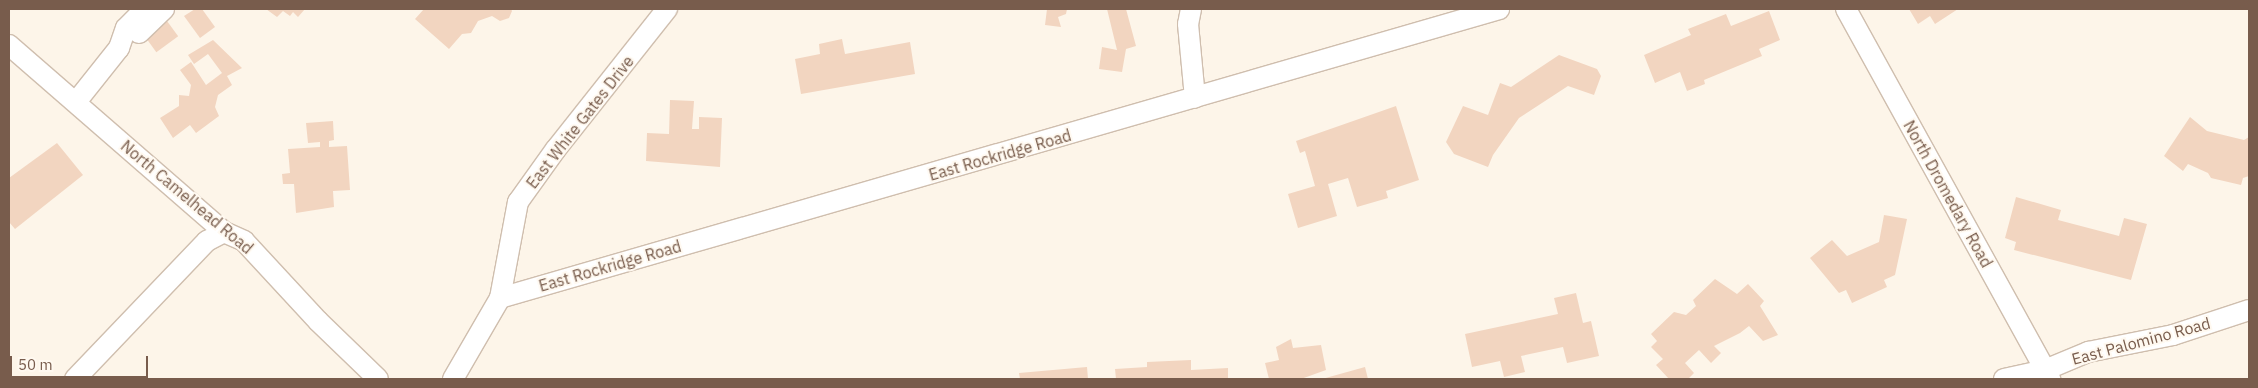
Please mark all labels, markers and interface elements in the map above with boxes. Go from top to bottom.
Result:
street label: East White Gates Drive [522,52,638,192]
street label: North Dromedary Road [1900,117,1996,271]
street label: East Rockridge Road [927,125,1073,185]
street label: North Camelhead Road [117,136,257,258]
street label: East Rockridge Road [537,236,683,296]
street label: East Palomino Road [2069,313,2213,369]
scale bar [12,346,150,378]
text: 50 m [18,355,53,374]

